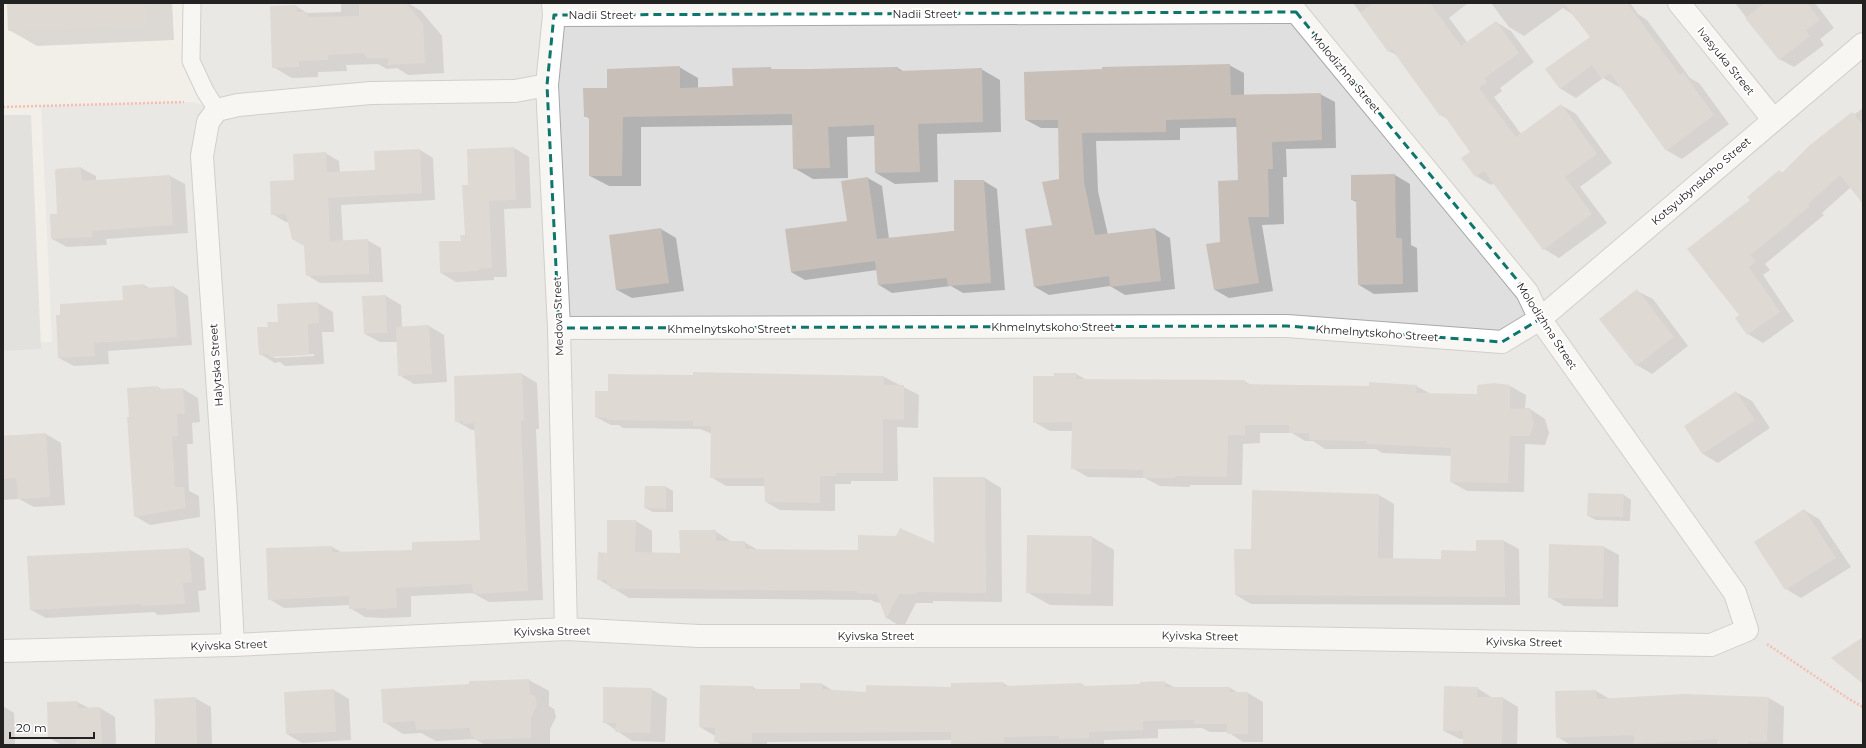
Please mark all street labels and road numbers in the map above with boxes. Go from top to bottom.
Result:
street label: Nadii Street [893,7,958,21]
street label: Nadii Street [569,8,634,22]
street label: Ivasyuka Street [1694,24,1758,98]
street label: Molodizhna Street [1308,30,1384,117]
street label: Kotsyubynskoho Street [1648,134,1754,228]
street label: Medova Street [550,275,566,356]
street label: Molodizhna Street [1514,280,1581,373]
street label: Khmelnytskoho Street [991,320,1115,334]
street label: Halytska Street [206,322,226,407]
street label: Khmelnytskoho Street [667,322,791,336]
street label: Khmelnytskoho Street [1315,322,1440,344]
street label: Kyivska Street [513,623,591,639]
street label: Kyivska Street [1161,628,1239,644]
street label: Kyivska Street [837,629,915,643]
street label: Kyivska Street [1485,634,1563,650]
street label: Kyivska Street [190,637,268,653]

